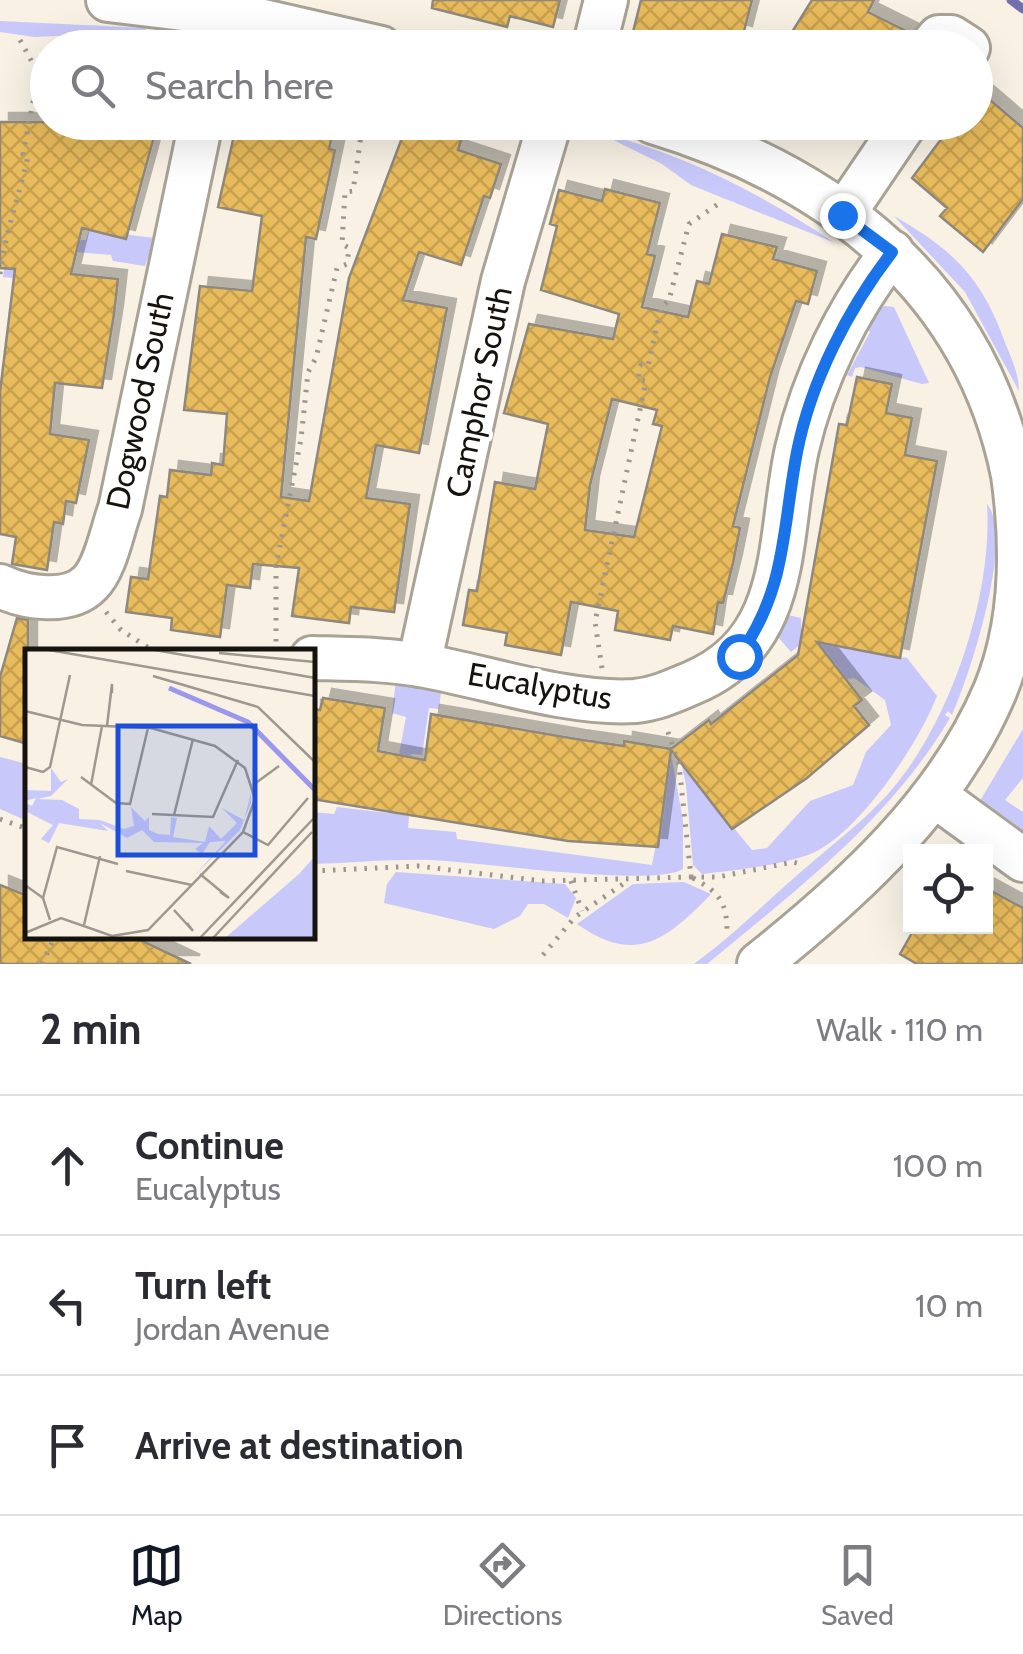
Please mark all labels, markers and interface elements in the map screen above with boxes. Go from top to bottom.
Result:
search box [30,30,993,140]
icon: search [65,58,120,113]
text: Search here [145,62,334,109]
route end [820,193,866,239]
street label: Camphor South [437,283,520,501]
street label: Dogwood South [97,289,182,513]
route start [717,634,763,680]
inset map [25,649,315,939]
street label: Eucalyptus [465,654,615,717]
map controls [903,844,993,934]
button: locate [903,844,993,934]
text: 2 min [40,1003,141,1055]
text: Walk · 110 m [816,1010,983,1049]
text: Continue [135,1122,284,1169]
icon: ahead [40,1138,95,1193]
text: 100 m [893,1146,983,1185]
text: Eucalyptus [135,1169,281,1208]
text: Turn left [135,1262,271,1309]
icon: left [40,1278,95,1333]
text: 10 m [915,1286,983,1325]
text: Jordan Avenue [135,1309,330,1348]
icon: arrive [40,1418,95,1473]
text: Arrive at destination [135,1422,464,1469]
tab: Map [129,1538,184,1632]
tab: Directions [443,1538,562,1632]
tab: Saved [821,1538,894,1632]

